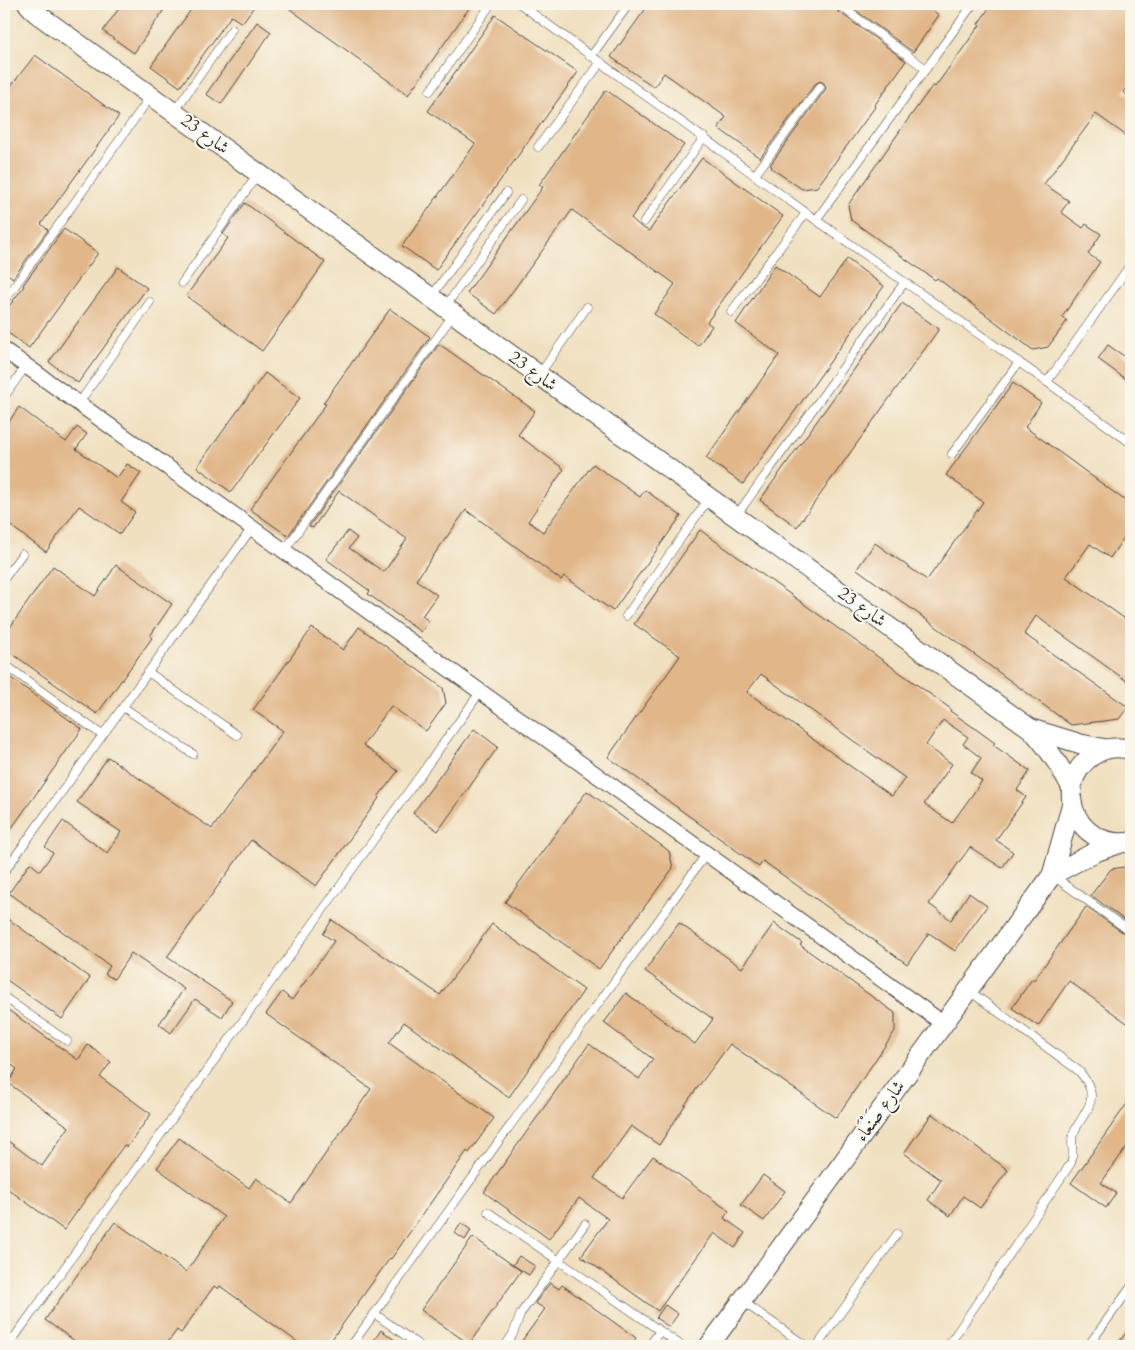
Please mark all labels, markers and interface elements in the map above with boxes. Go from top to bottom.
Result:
street label: شارع 23 [174,108,234,162]
street label: شارع 23 [502,345,562,399]
street label: شارع 23 [831,581,891,635]
street label: شارع صَنْعَاء [848,1074,912,1148]

